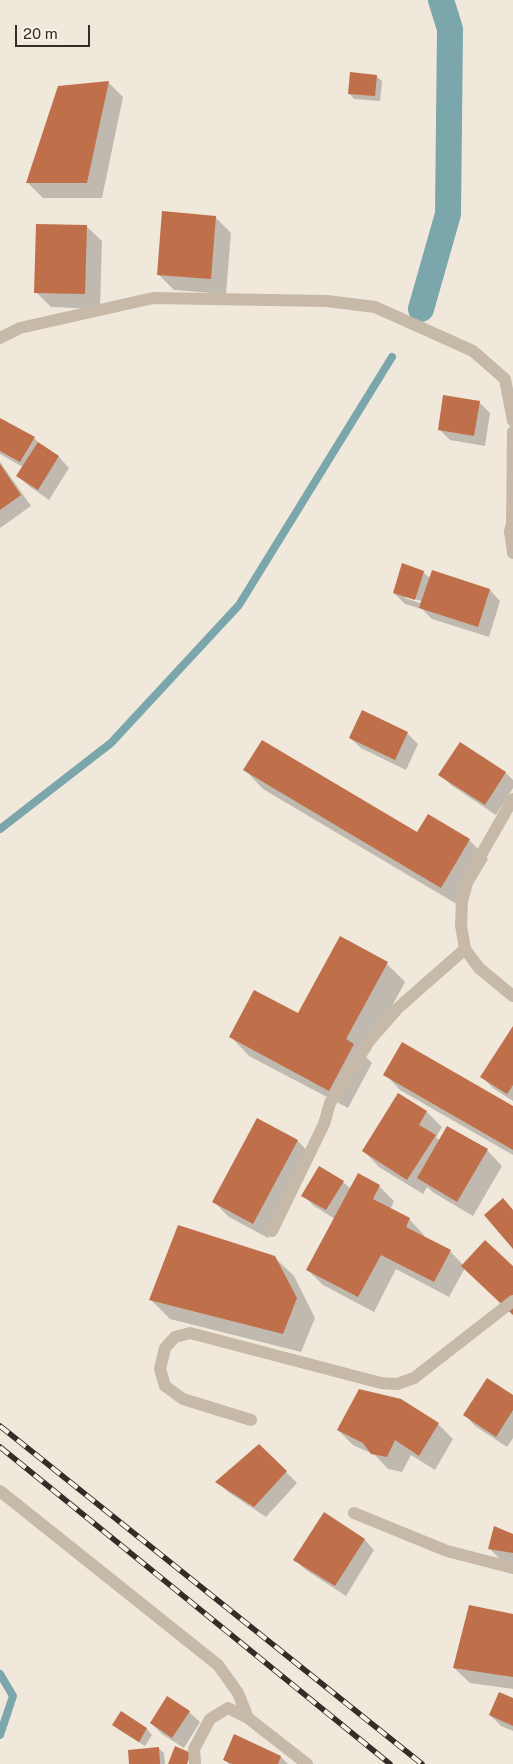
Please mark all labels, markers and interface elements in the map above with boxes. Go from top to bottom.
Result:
scale bar [18,15,92,47]
text: 20 m [23,25,58,42]

